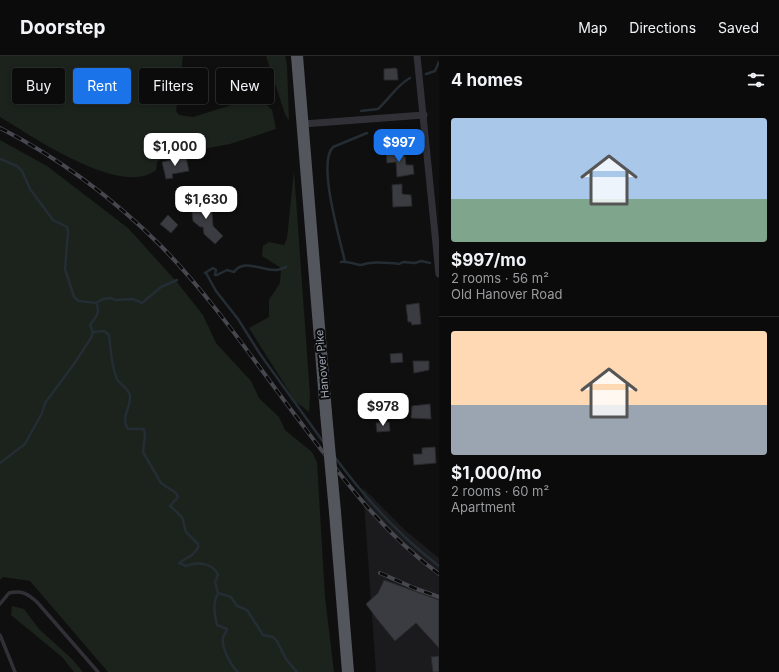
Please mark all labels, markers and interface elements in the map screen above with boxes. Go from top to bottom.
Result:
text: Doorstep [20,16,105,39]
text: Map [578,19,607,36]
text: Directions [629,19,696,36]
text: Saved [718,19,759,36]
chip: Buy [12,68,65,104]
chip: Rent [73,68,131,104]
chip: Filters [139,68,208,104]
chip: New [216,68,274,104]
icon: filters [745,69,767,91]
text: 4 homes [451,70,523,90]
pin: $997 [375,129,423,163]
pin: $1,000 [142,133,208,167]
text: $997 [383,134,415,150]
text: $1,000 [153,138,197,154]
icon: home [573,144,645,216]
pin: $1,630 [173,186,239,220]
text: $1,630 [184,191,228,207]
text: $997/mo [451,250,526,270]
text: 2 rooms · 56 m² [451,270,549,286]
text: Old Hanover Road [451,286,562,302]
street label: Hanover Pike [312,329,332,399]
icon: home [573,357,645,429]
pin: $978 [359,393,407,427]
text: $978 [367,398,399,414]
text: $1,000/mo [451,463,542,483]
text: 2 rooms · 60 m² [451,483,549,499]
text: Apartment [451,499,516,515]

